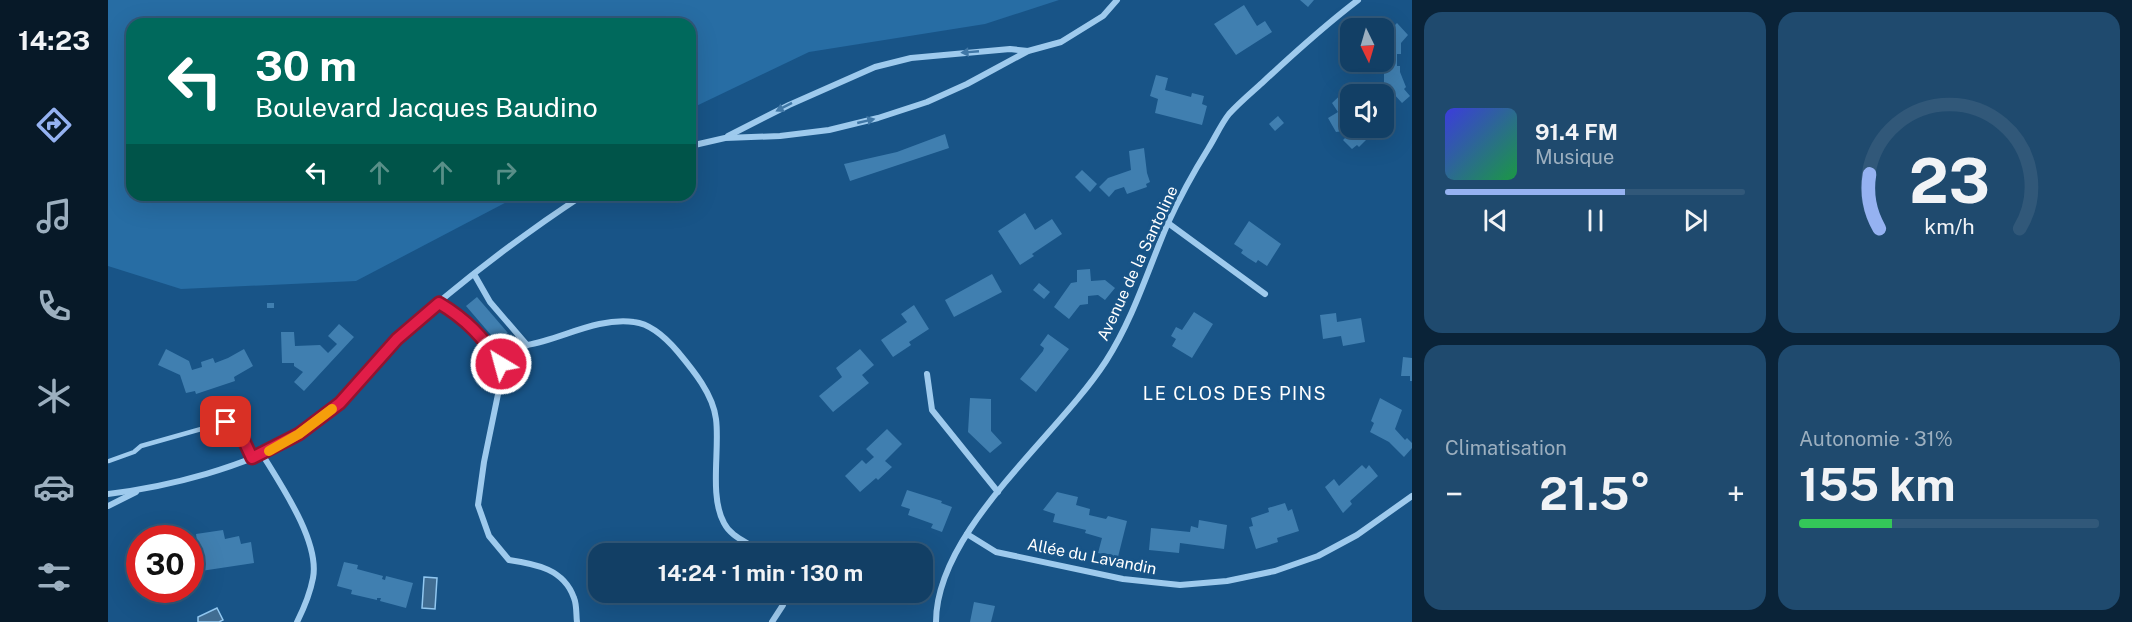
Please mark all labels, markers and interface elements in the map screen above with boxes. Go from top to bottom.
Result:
north arrow [1340,18,1394,72]
map controls [1340,18,1394,138]
text: 14:23 [18,24,90,56]
text: 30 m [255,41,357,90]
icon: left [156,42,234,120]
one-way arrow [960,48,979,57]
button: sound [1340,84,1394,138]
text: Boulevard Jacques Baudino [255,91,598,123]
one-way arrow [776,103,793,112]
icon: directions [33,104,75,146]
one-way arrow [857,116,876,125]
text: 91.4 FM [1535,119,1618,145]
text: Musique [1535,145,1614,169]
text: 23 [1908,145,1990,218]
icon: left [300,156,333,189]
icon: ahead [363,156,396,189]
icon: ahead [426,156,459,189]
icon: right [489,156,522,189]
street label: Avenue de la Santoline [1093,183,1182,344]
icon: music [33,195,75,237]
icon: previous [1479,204,1512,237]
icon: pause [1579,204,1612,237]
icon: next [1679,204,1712,237]
text: km/h [1924,215,1974,240]
icon: phone [33,285,75,327]
position arrow [469,332,533,396]
icon: climate [33,375,75,417]
district label: LE CLOS DES PINS [1143,383,1327,404]
pin [200,396,251,447]
icon: arrive [209,405,242,438]
text: Autonomie · 31% [1799,427,1953,451]
text: Climatisation [1445,436,1567,460]
text: 155 km [1799,458,1956,511]
icon: car [33,466,75,508]
text: 21.5° [1539,467,1651,520]
text: − [1445,475,1463,513]
text: + [1727,475,1745,513]
speed limit sign: 30 [126,525,204,603]
street label: Allée du Lavandin [1026,535,1158,578]
icon: filters [33,556,75,598]
text: 14:24 · 1 min · 130 m [658,560,863,586]

